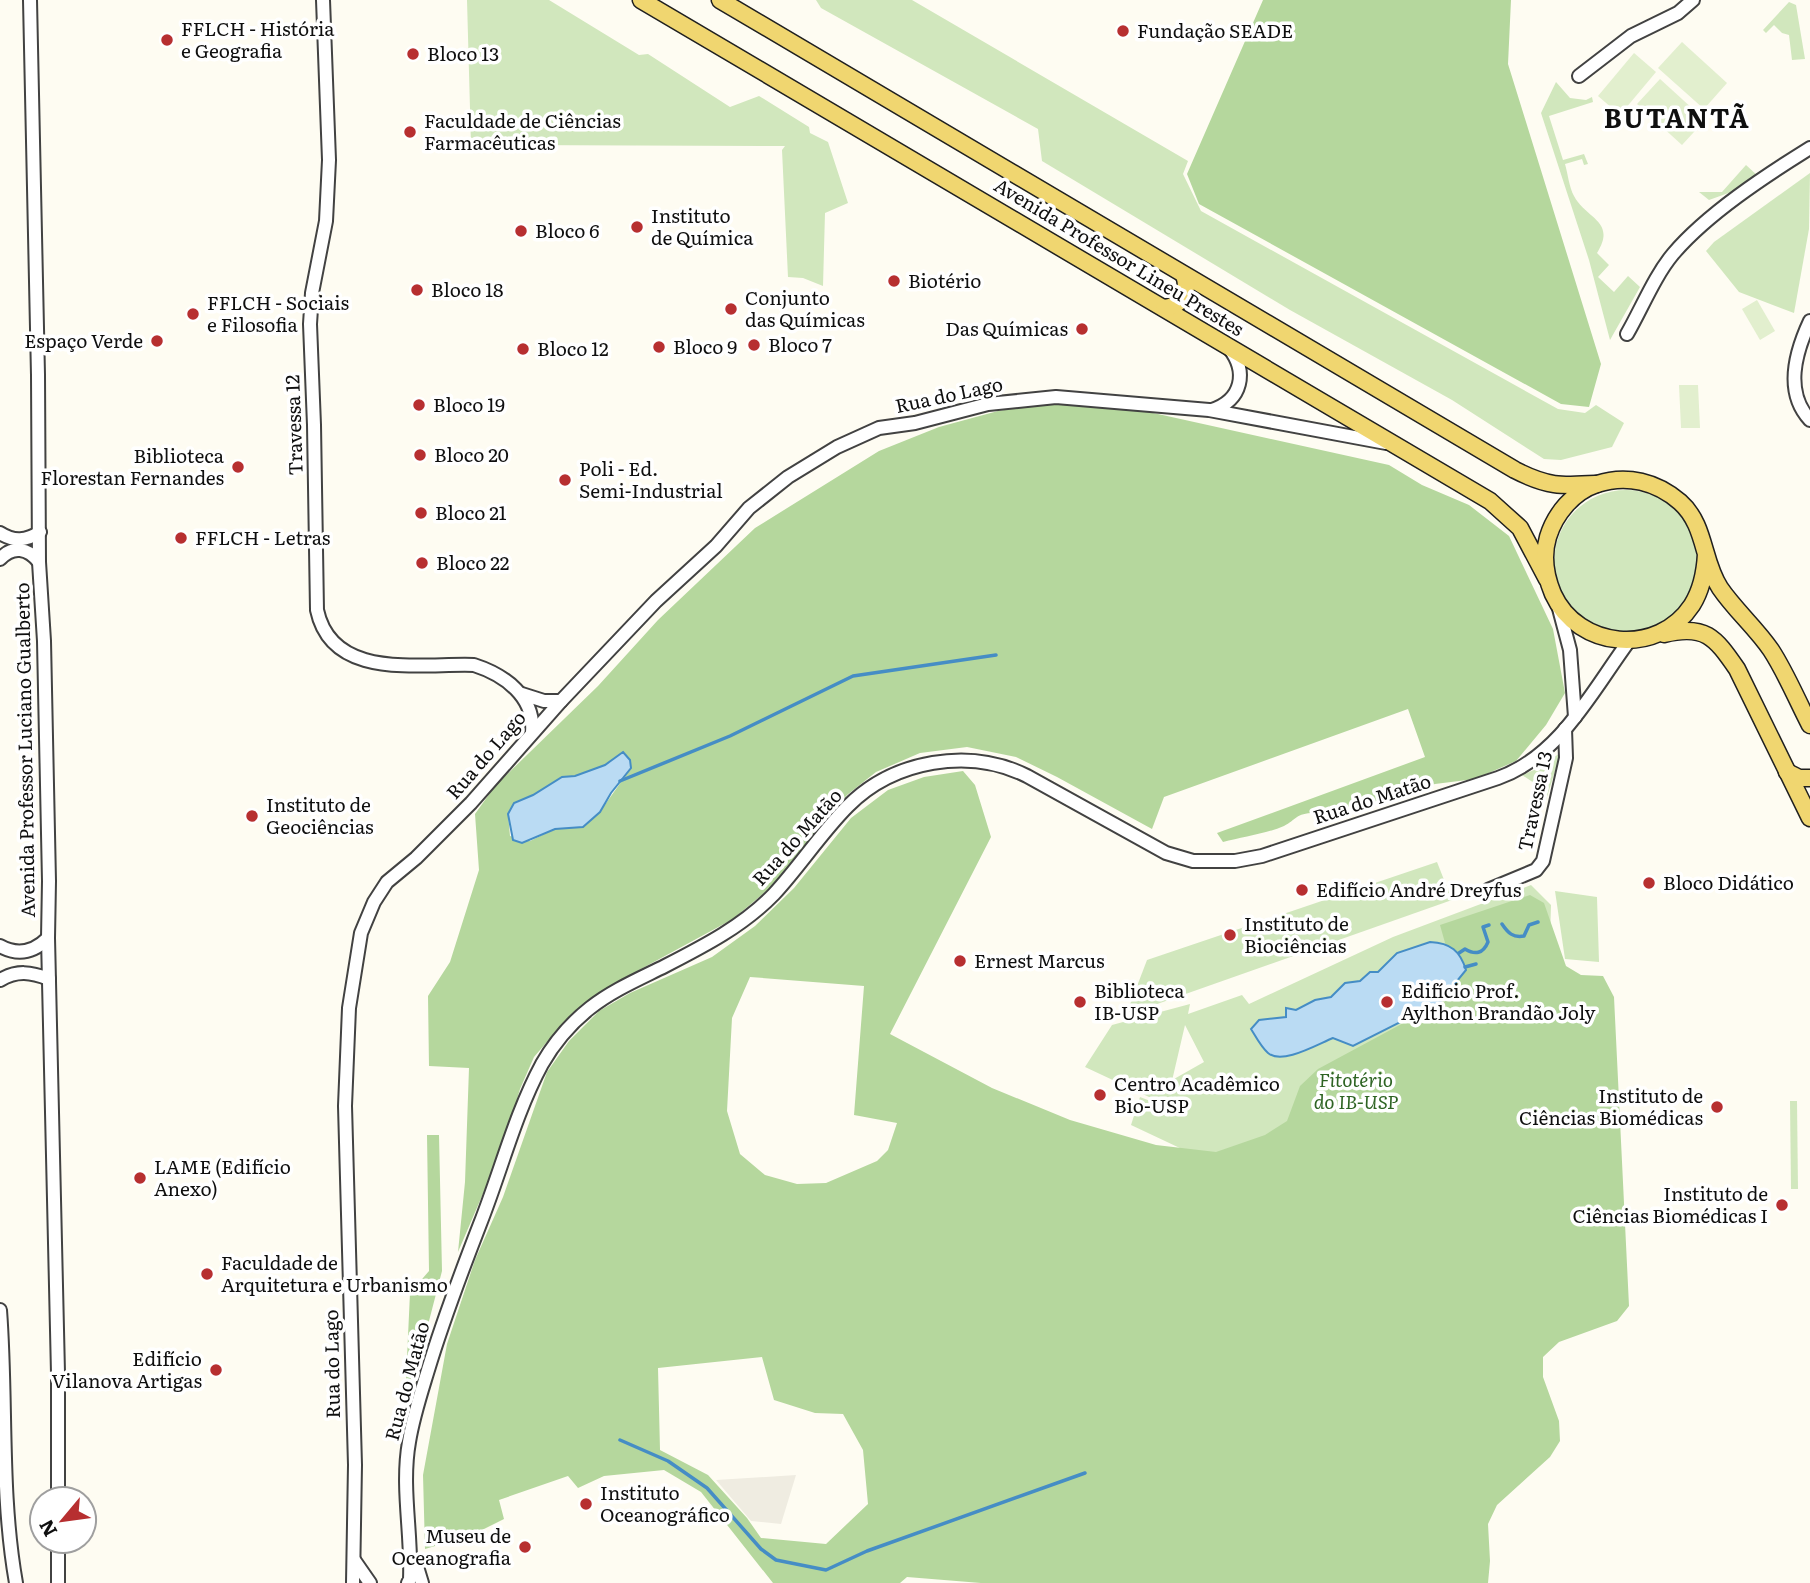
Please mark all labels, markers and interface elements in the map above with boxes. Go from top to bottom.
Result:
place label: FFLCH - História e Geografia [181,14,335,64]
place label: Fundação SEADE [1137,16,1293,44]
marker: Fundação SEADE [1115,23,1131,39]
marker: FFLCH - História e Geografia [159,32,175,48]
place label: Bloco 13 [427,39,499,67]
marker: Bloco 13 [405,46,421,62]
district label: BUTANTÃ [1604,97,1750,136]
place label: Faculdade de Ciências Farmacêuticas [424,106,621,156]
marker: Faculdade de Ciências Farmacêuticas [402,124,418,140]
street label: Avenida Professor Lineu Prestes [989,170,1250,342]
place label: Instituto de Química [651,201,754,251]
place label: Bloco 6 [535,216,599,244]
marker: Instituto de Química [629,219,645,235]
marker: Bloco 6 [513,223,529,239]
place label: Biotério [908,266,981,294]
marker: Biotério [886,273,902,289]
place label: Bloco 18 [431,275,503,303]
marker: Bloco 18 [409,282,425,298]
place label: Conjunto das Químicas [745,283,865,333]
place label: FFLCH - Sociais e Filosofia [207,288,350,338]
marker: Conjunto das Químicas [723,301,739,317]
marker: FFLCH - Sociais e Filosofia [185,306,201,322]
place label: Das Químicas [945,314,1068,342]
marker: Das Químicas [1074,321,1090,337]
place label: Espaço Verde [24,326,143,354]
place label: Bloco 7 [768,330,832,358]
place label: Bloco 9 [673,332,737,360]
marker: Espaço Verde [149,333,165,349]
place label: Bloco 12 [537,334,609,362]
marker: Bloco 7 [746,337,762,353]
marker: Bloco 9 [651,339,667,355]
marker: Bloco 12 [515,341,531,357]
street label: Rua do Lago [893,369,1005,419]
street label: Travessa 12 [277,374,309,476]
place label: Bloco 19 [433,390,505,418]
marker: Bloco 19 [411,397,427,413]
place label: Bloco 20 [434,440,509,468]
place label: Biblioteca Florestan Fernandes [41,441,225,491]
marker: Bloco 20 [412,447,428,463]
place label: Poli - Ed. Semi-Industrial [579,454,723,504]
marker: Biblioteca Florestan Fernandes [230,459,246,475]
marker: Poli - Ed. Semi-Industrial [557,472,573,488]
place label: Bloco 21 [435,498,507,526]
marker: Bloco 21 [413,505,429,521]
place label: FFLCH - Letras [195,523,331,551]
marker: FFLCH - Letras [173,530,189,546]
place label: Bloco 22 [436,548,509,576]
marker: Bloco 22 [414,555,430,571]
street label: Avenida Professor Luciano Gualberto [7,582,41,918]
street label: Rua do Lago [439,704,532,805]
street label: Travessa 13 [1510,748,1558,853]
street label: Rua do Matão [1309,766,1434,830]
street label: Rua do Matão [745,781,848,891]
place label: Instituto de Geociências [266,790,374,840]
marker: Instituto de Geociências [244,808,260,824]
place label: Bloco Didático [1663,868,1794,896]
place label: Edifício André Dreyfus [1316,875,1522,903]
marker: Bloco Didático [1641,875,1657,891]
marker: Edifício André Dreyfus [1294,882,1310,898]
place label: Instituto de Biociências [1244,909,1349,959]
marker: Instituto de Biociências [1222,927,1238,943]
place label: Ernest Marcus [974,946,1105,974]
marker: Ernest Marcus [952,953,968,969]
place label: Biblioteca IB-USP [1094,976,1185,1026]
place label: Edifício Prof. Aylthon Brandão Joly [1401,976,1595,1026]
marker: Biblioteca IB-USP [1072,994,1088,1010]
marker: Edifício Prof. Aylthon Brandão Joly [1379,994,1395,1010]
park label: Fitotério do IB-USP [1314,1065,1398,1115]
place label: Centro Acadêmico Bio-USP [1114,1069,1280,1119]
place label: Instituto de Ciências Biomédicas [1519,1081,1703,1131]
marker: Centro Acadêmico Bio-USP [1092,1087,1108,1103]
marker: Instituto de Ciências Biomédicas [1709,1099,1725,1115]
place label: LAME (Edifício Anexo) [154,1152,291,1202]
marker: LAME (Edifício Anexo) [132,1170,148,1186]
place label: Instituto de Ciências Biomédicas I [1572,1179,1768,1229]
marker: Instituto de Ciências Biomédicas I [1774,1197,1790,1213]
place label: Faculdade de Arquitetura e Urbanismo [221,1248,448,1298]
marker: Faculdade de Arquitetura e Urbanismo [199,1266,215,1282]
street label: Rua do Lago [316,1309,346,1419]
street label: Rua do Matão [377,1318,435,1444]
place label: Edifício Vilanova Artigas [52,1344,202,1394]
marker: Edifício Vilanova Artigas [208,1362,224,1378]
place label: Instituto Oceanográfico [600,1478,730,1528]
north arrow [28,1485,98,1555]
marker: Instituto Oceanográfico [578,1496,594,1512]
text: N [31,1515,63,1542]
place label: Museu de Oceanografia [391,1521,512,1571]
marker: Museu de Oceanografia [517,1539,533,1555]

